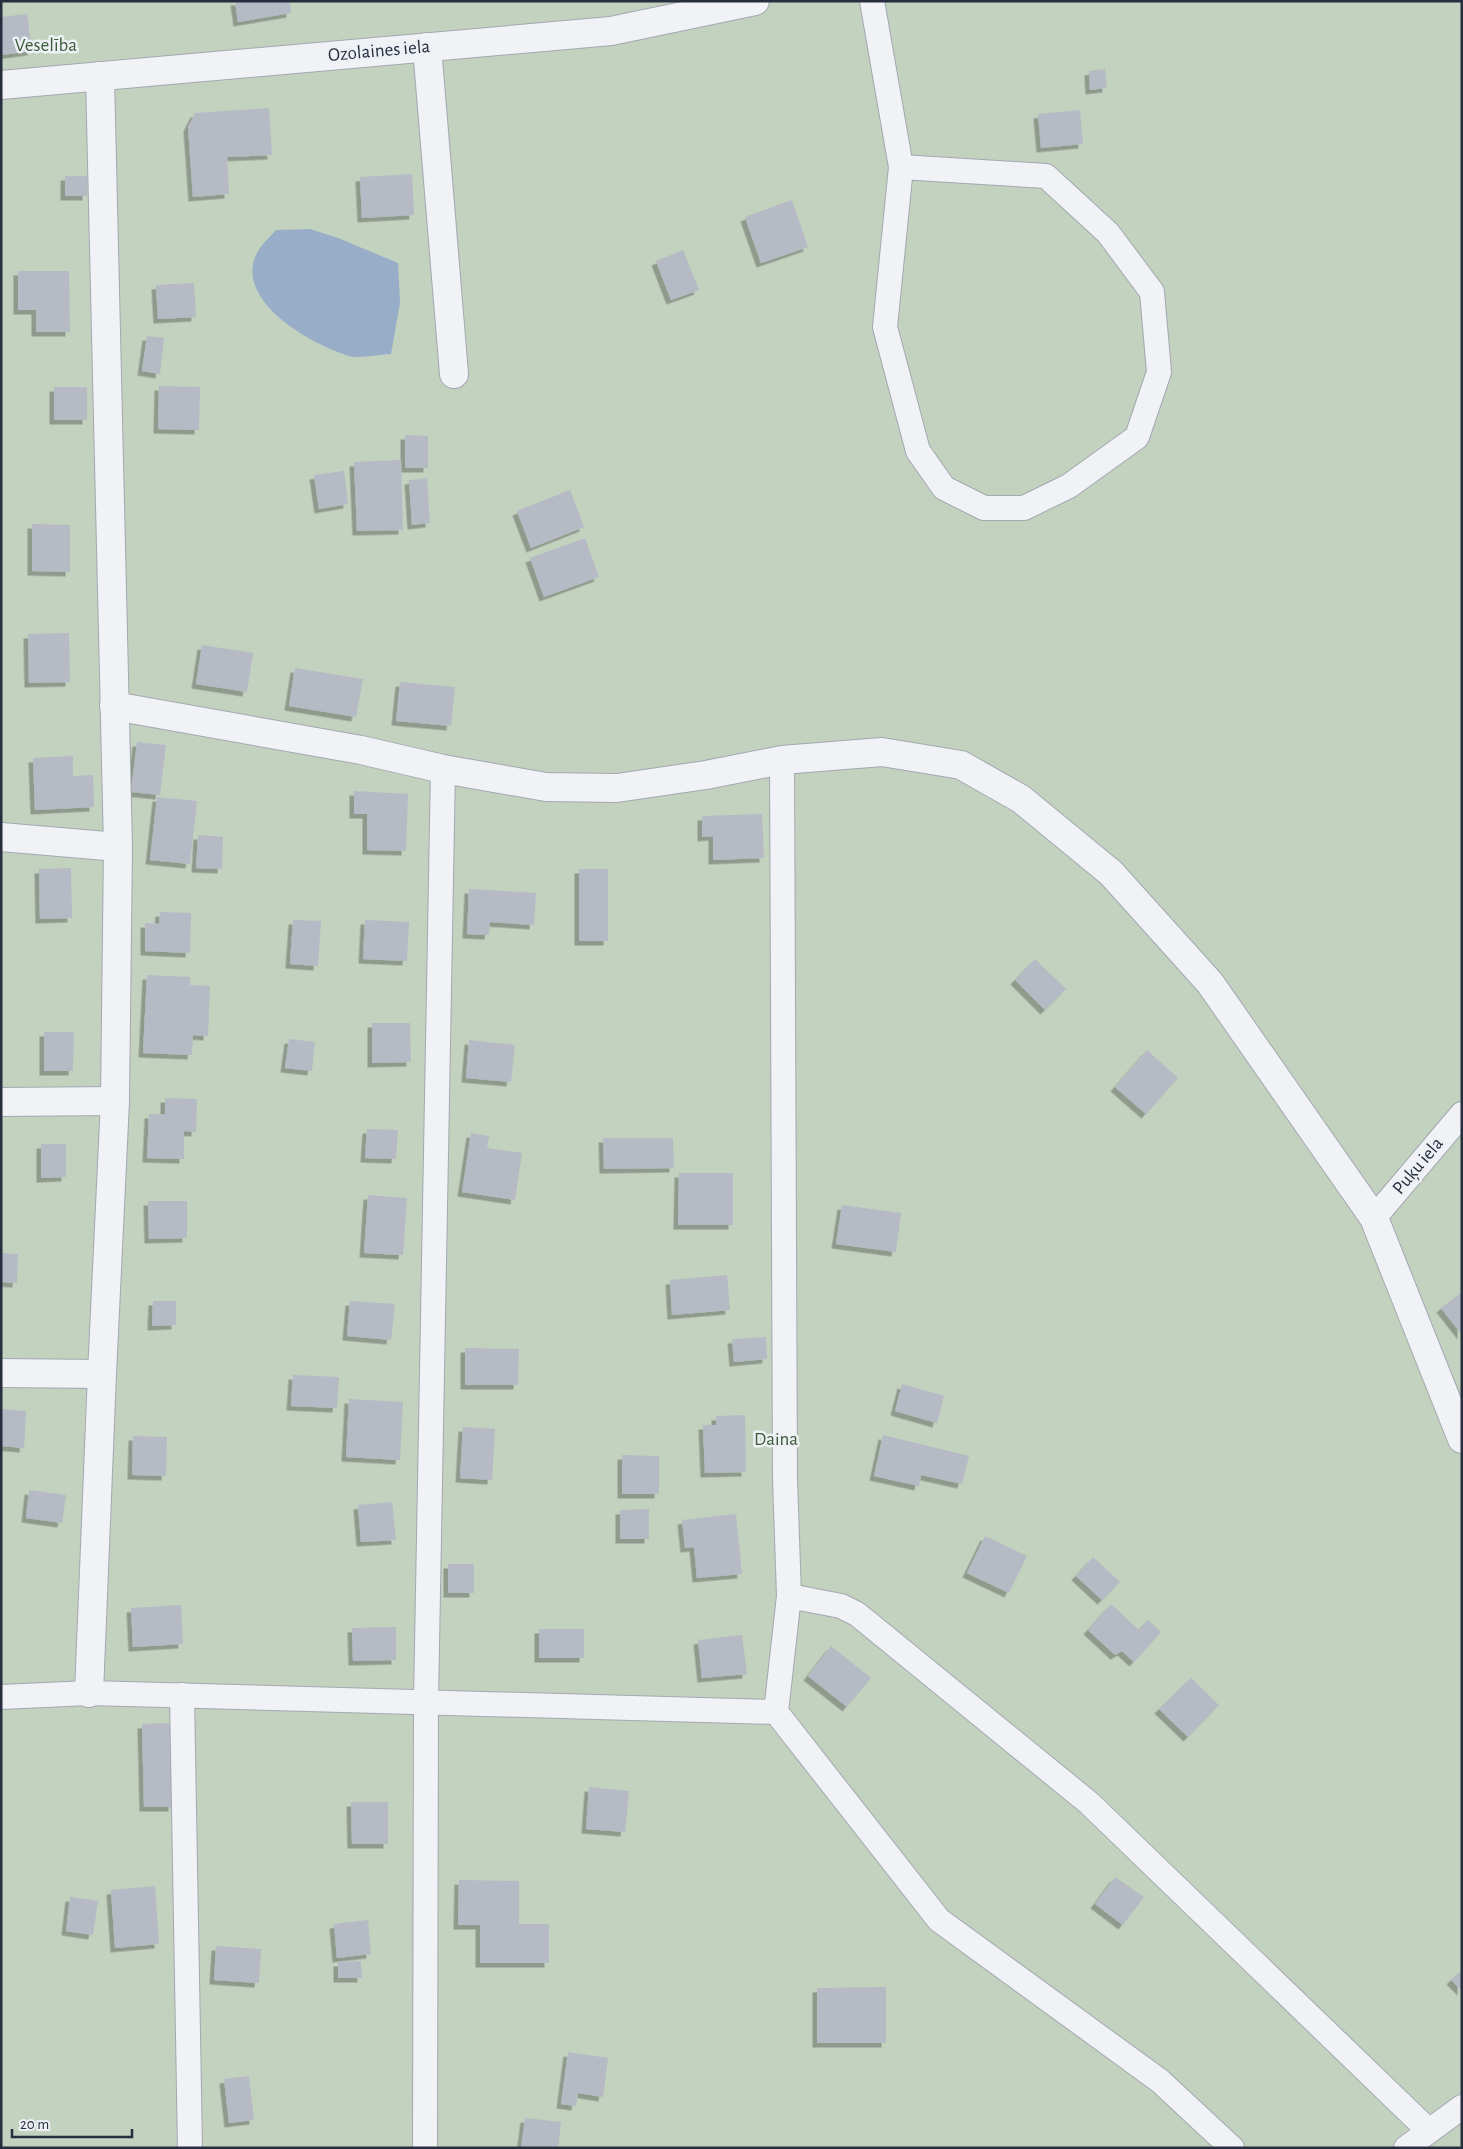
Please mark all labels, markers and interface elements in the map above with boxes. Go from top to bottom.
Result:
park label: Veselība [15,36,77,55]
street label: Ozolaines iela [327,37,431,65]
street label: Puķu iela [1389,1134,1448,1199]
park label: Daina [754,1430,798,1449]
scale bar [12,2106,132,2138]
text: 20 m [20,2117,49,2132]

